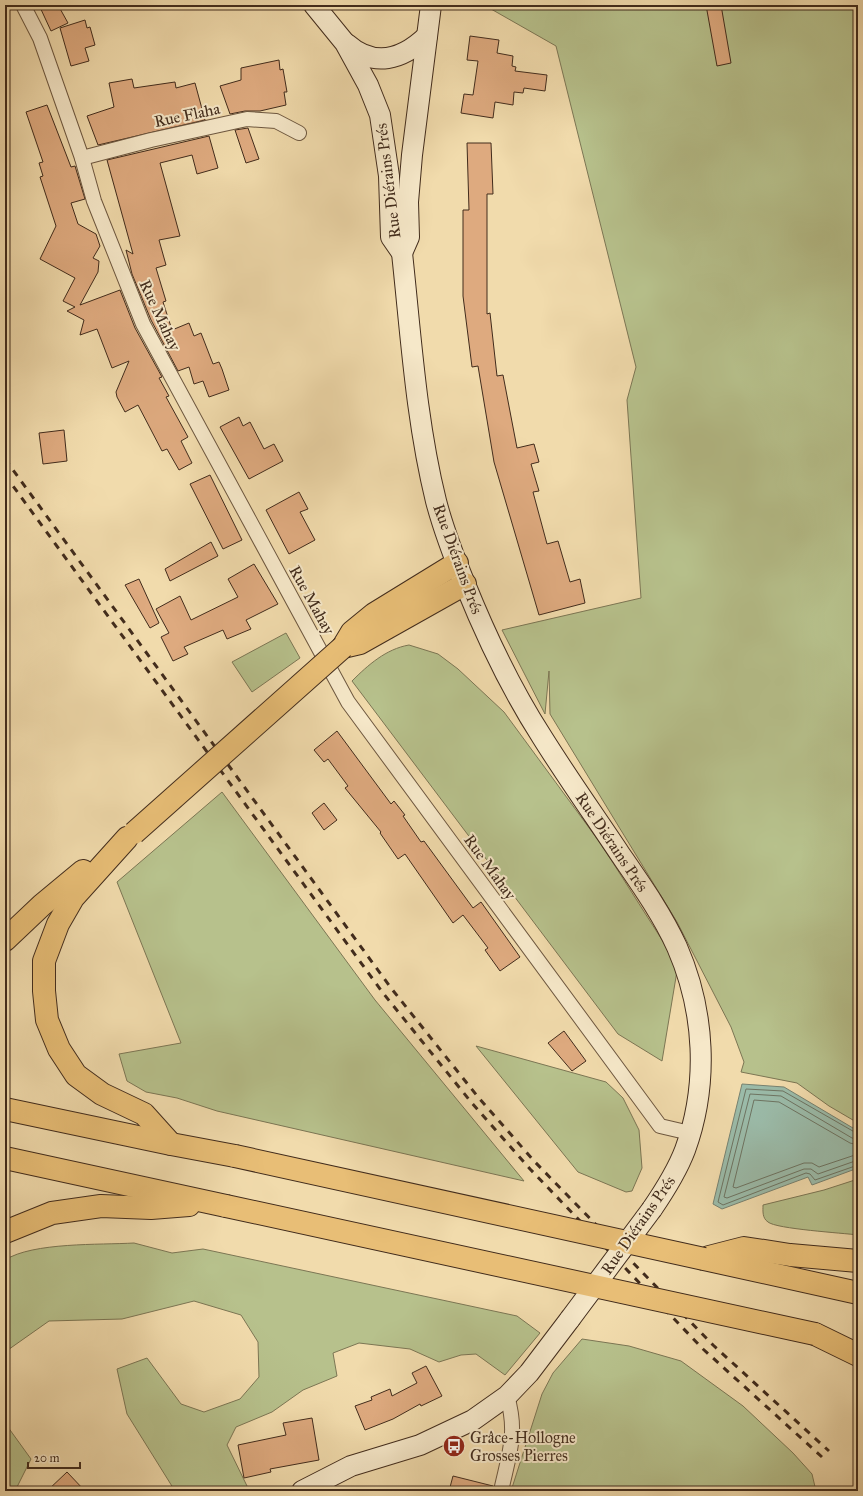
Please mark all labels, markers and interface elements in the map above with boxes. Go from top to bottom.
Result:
street label: Rue Flaha [152,99,222,131]
street label: Rue Diérains Prés [371,122,404,240]
street label: Rue Mahay [135,277,185,354]
street label: Rue Diérains Prés [429,501,487,617]
street label: Rue Mahay [285,562,339,638]
street label: Rue Diérains Prés [572,789,652,896]
street label: Rue Mahay [460,831,520,904]
street label: Rue Diérains Prés [597,1172,679,1278]
place label: Grâce-Hollogne Grosses Pierres [470,1428,576,1465]
bus stop icon: Grâce-Hollogne Grosses Pierres [441,1433,467,1459]
scale bar [28,1444,80,1470]
text: 20 m [34,1451,60,1465]

